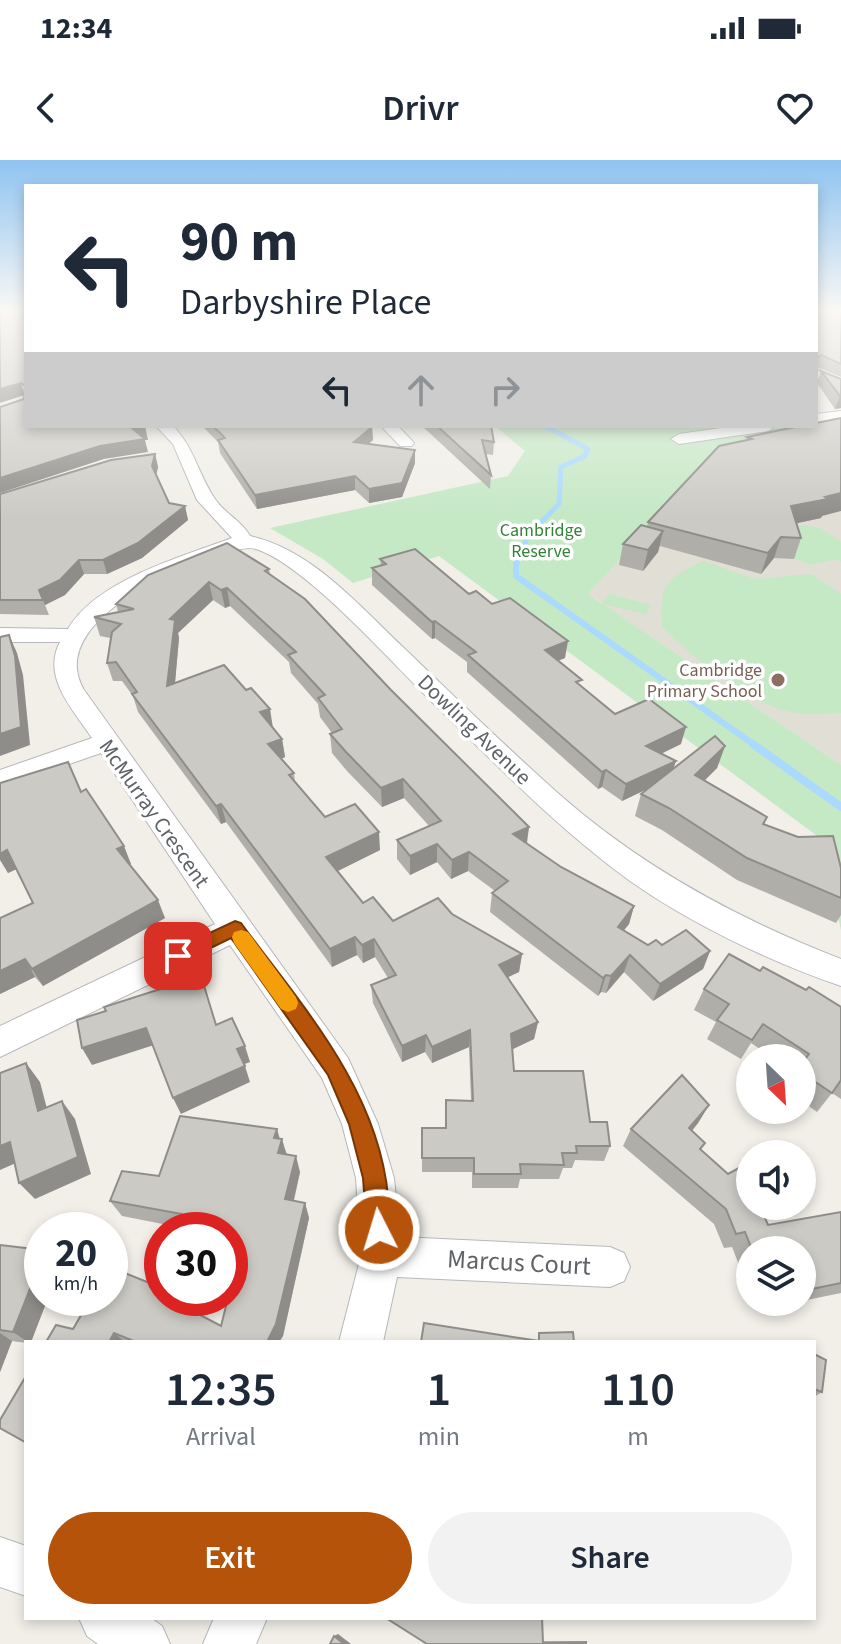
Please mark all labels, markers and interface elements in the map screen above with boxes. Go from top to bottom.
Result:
text: 12:34 [40,7,112,50]
text: Drivr [382,83,459,134]
icon: back [24,86,68,130]
icon: heart [773,86,817,130]
text: 90 m [180,203,298,282]
icon: left [48,216,152,320]
text: Darbyshire Place [180,277,431,328]
icon: left [315,368,359,412]
icon: ahead [399,368,443,412]
icon: right [483,368,527,412]
park label: Cambridge Reserve [500,518,582,564]
place label: Cambridge Primary School [647,658,762,704]
street label: Dowling Avenue [410,667,539,793]
marker: Cambridge Primary School [769,671,787,689]
street label: McMurray Crescent [91,733,218,895]
pin [144,922,212,990]
icon: arrive [156,934,200,978]
north arrow [736,1044,816,1124]
map controls [736,1044,816,1316]
button: sound [736,1140,816,1220]
position arrow [337,1188,421,1272]
speed limit sign: 30 [144,1212,248,1316]
text: 20 [55,1225,97,1282]
button: layers [736,1236,816,1316]
street label: Marcus Court [446,1240,592,1285]
text: km/h [54,1270,98,1298]
text: 12:35 [165,1356,277,1424]
text: 1 [427,1356,451,1424]
text: 110 [601,1356,675,1424]
text: Arrival [186,1418,256,1455]
text: min [418,1418,460,1455]
text: m [627,1418,649,1455]
button: Exit [48,1512,412,1604]
button: Share [428,1512,792,1604]

